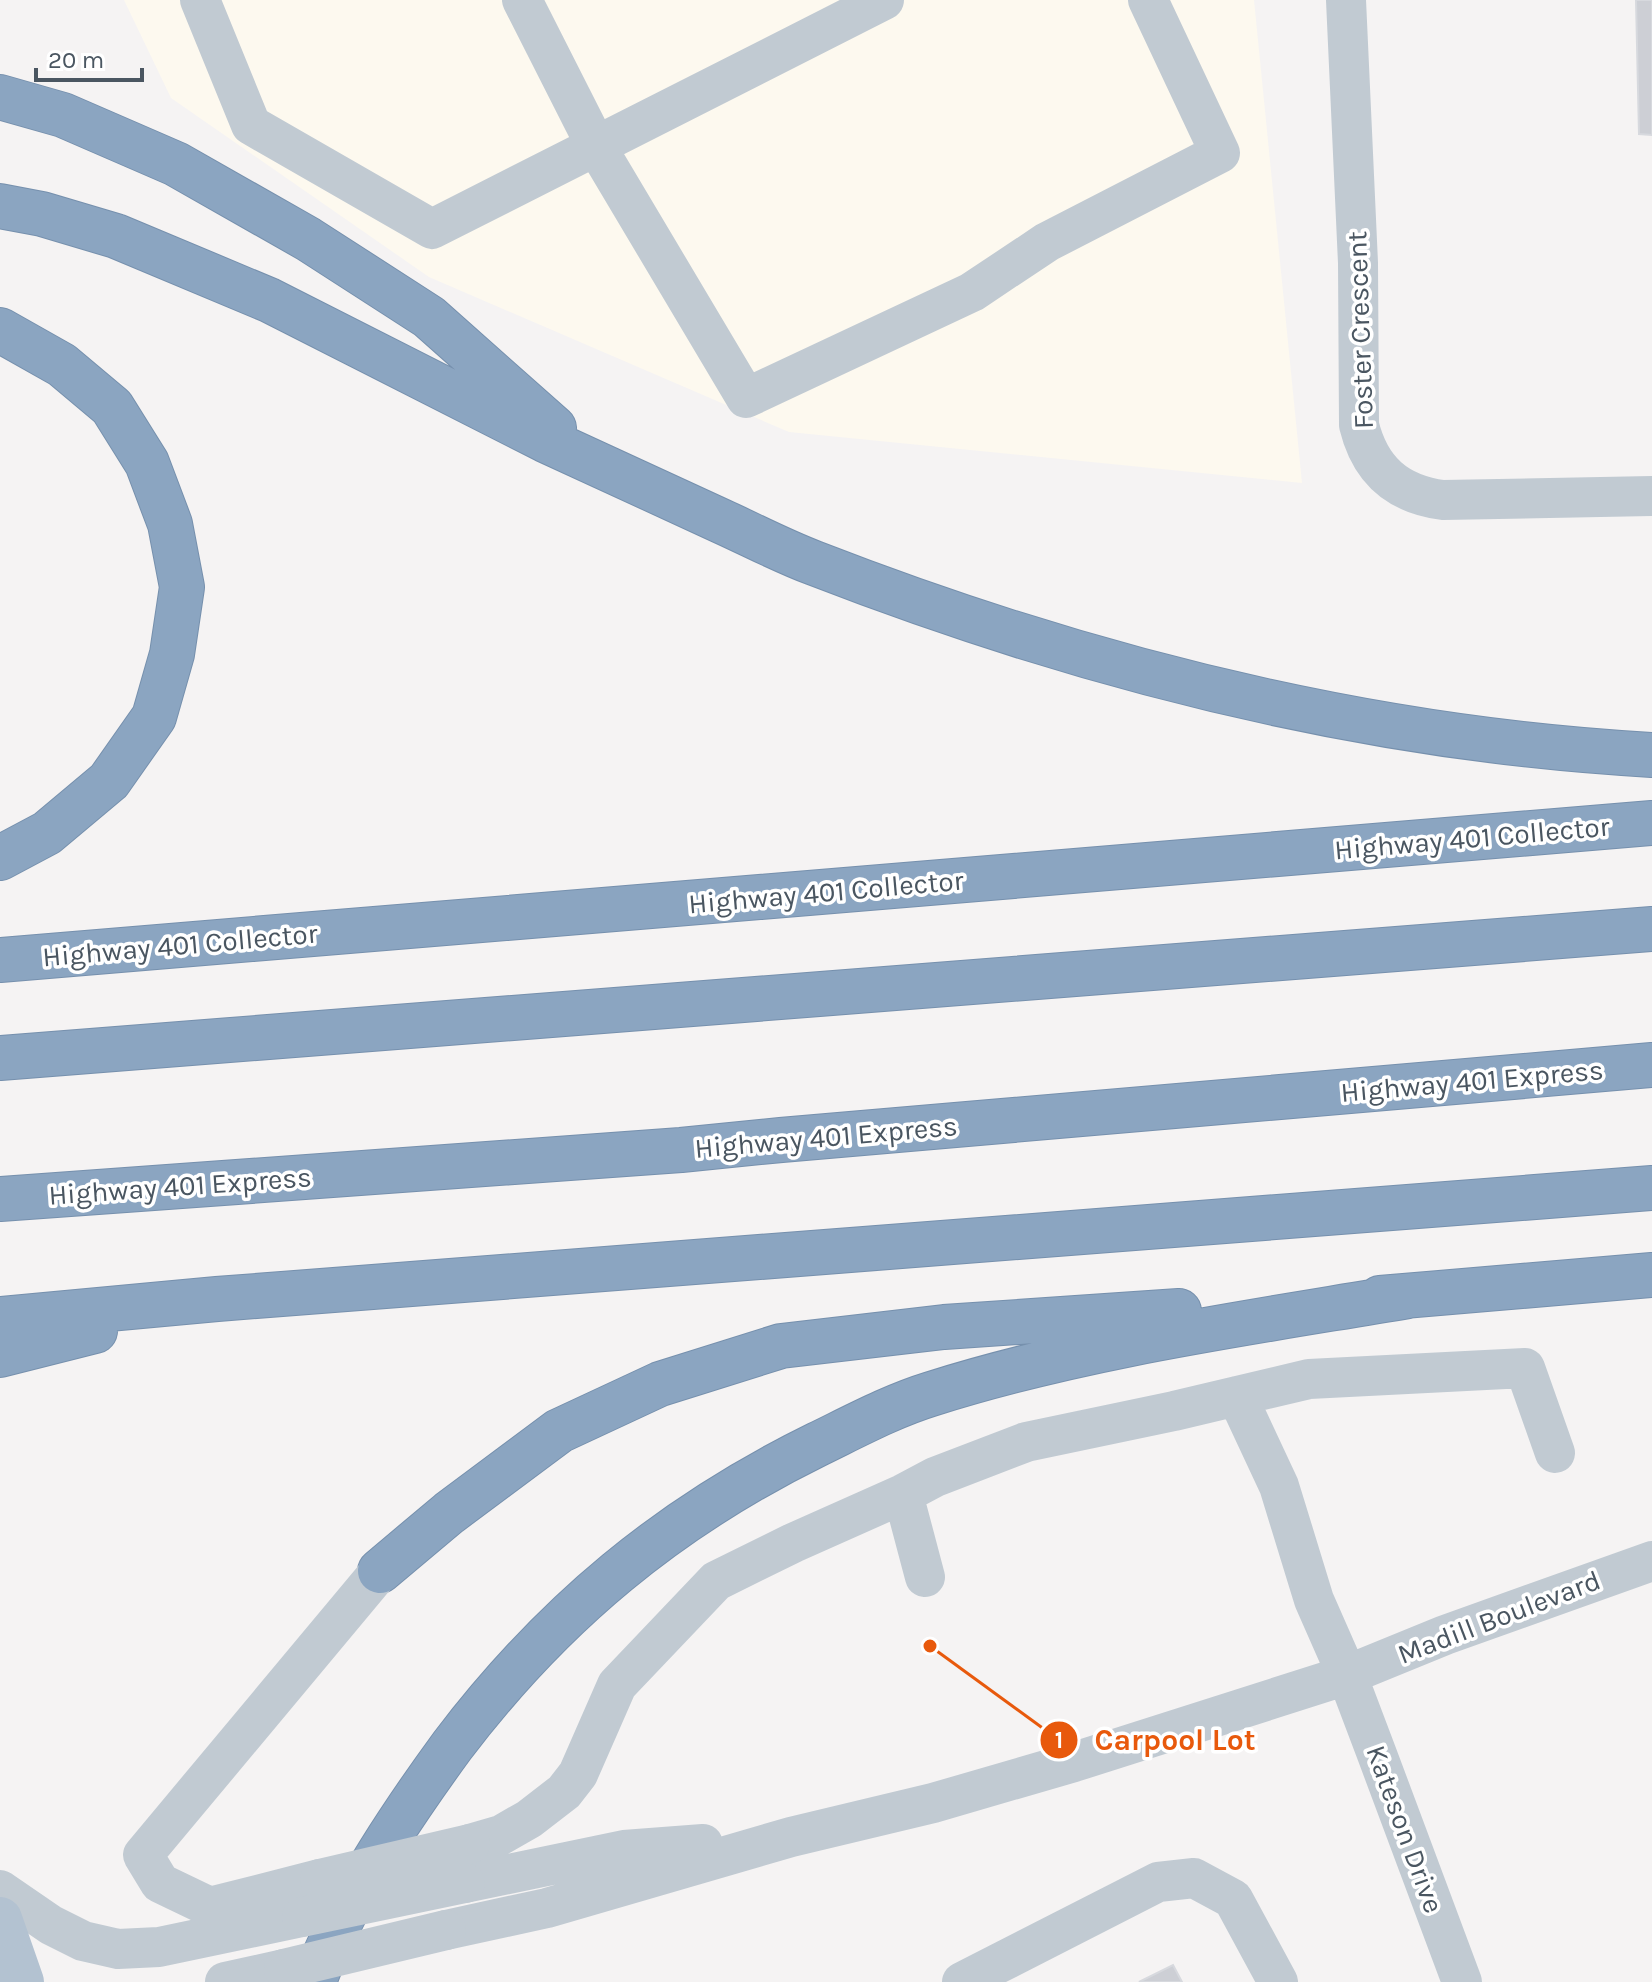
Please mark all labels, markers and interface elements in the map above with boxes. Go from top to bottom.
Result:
scale bar [36,32,142,82]
text: 20 m [48,46,104,74]
street label: Foster Crescent [1340,230,1380,430]
street label: Highway 401 Collector [1333,809,1612,866]
street label: Highway 401 Collector [687,863,966,920]
street label: Highway 401 Collector [41,916,320,973]
street label: Highway 401 Express [1339,1053,1605,1109]
street label: Highway 401 Express [693,1109,959,1165]
street label: Highway 401 Express [47,1160,313,1212]
street label: Madill Boulevard [1393,1563,1605,1671]
callout: Carpool Lot [1039,1713,1271,1767]
text: Carpool Lot [1095,1722,1256,1758]
text: 1 [1055,1726,1063,1754]
street label: Kateson Drive [1359,1741,1451,1917]

